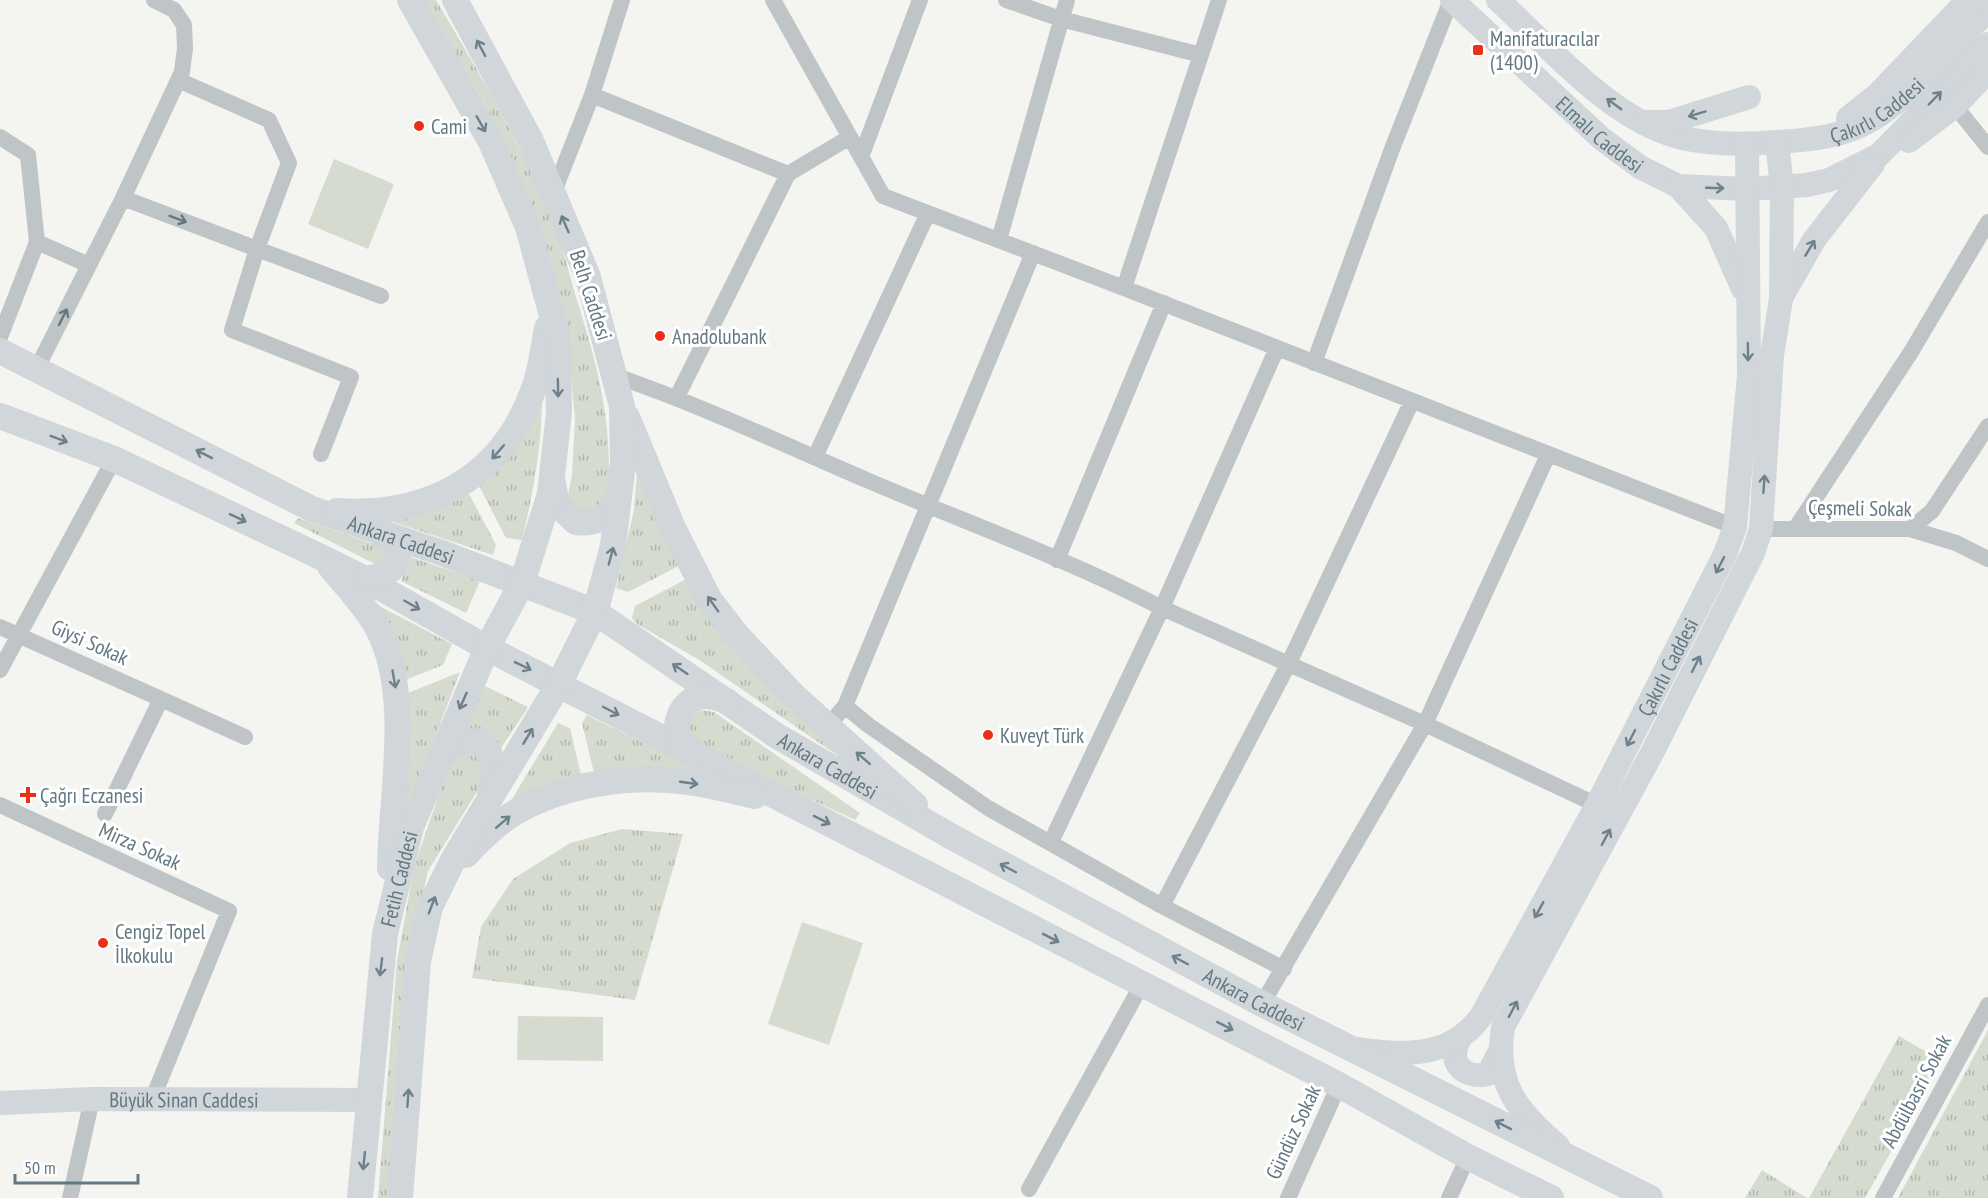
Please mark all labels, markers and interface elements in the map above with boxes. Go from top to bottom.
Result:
place label: Manifaturacılar (1400) [1490,25,1600,76]
one-way arrow [475,40,487,57]
marker: Manifaturacılar (1400) [1471,43,1485,57]
street label: Çakırlı Caddesi [1827,71,1930,149]
street label: Elmalı Caddesi [1551,90,1649,179]
one-way arrow [1928,90,1943,105]
one-way arrow [1606,97,1622,110]
one-way arrow [1688,109,1707,120]
place label: Cami [431,113,467,140]
one-way arrow [475,115,487,132]
marker: Cami [412,119,426,133]
one-way arrow [1704,183,1724,194]
one-way arrow [168,214,187,225]
one-way arrow [559,215,570,233]
one-way arrow [1804,240,1816,257]
street label: Belh Caddesi [564,246,618,344]
one-way arrow [58,308,69,326]
place label: Anadolubank [672,323,767,350]
marker: Anadolubank [653,329,667,343]
one-way arrow [1743,342,1754,362]
one-way arrow [552,378,564,398]
one-way arrow [50,434,68,445]
one-way arrow [491,444,505,459]
one-way arrow [196,448,214,459]
one-way arrow [1758,475,1769,495]
street label: Çeşmeli Sokak [1808,494,1912,522]
street label: Ankara Caddesi [345,509,458,570]
one-way arrow [228,512,246,524]
one-way arrow [605,546,617,565]
one-way arrow [1714,555,1725,573]
one-way arrow [707,596,719,612]
one-way arrow [403,600,420,612]
street label: Giysi Sokak [47,613,133,671]
street label: Çakırlı Caddesi [1631,613,1704,721]
one-way arrow [1691,656,1703,674]
one-way arrow [514,660,531,672]
one-way arrow [673,663,689,675]
one-way arrow [389,668,400,688]
one-way arrow [456,692,468,710]
one-way arrow [602,706,620,717]
place label: Kuveyt Türk [1000,722,1084,749]
street label: Ankara Caddesi [773,726,883,805]
one-way arrow [523,728,535,745]
marker: Kuveyt Türk [981,728,995,742]
one-way arrow [1625,729,1637,746]
one-way arrow [856,751,871,765]
one-way arrow [679,777,699,788]
place label: Çağrı Eczanesi [40,782,143,809]
marker: Çağrı Eczanesi [21,788,35,802]
one-way arrow [495,815,511,828]
one-way arrow [812,815,830,826]
street label: Mirza Sokak [95,816,185,876]
street label: Fetih Caddesi [374,828,423,929]
one-way arrow [1600,829,1612,846]
one-way arrow [1000,862,1018,873]
one-way arrow [427,896,438,915]
one-way arrow [1533,901,1544,919]
place label: Cengiz Topel İlkokulu [115,918,206,969]
one-way arrow [1042,932,1060,944]
marker: Cengiz Topel İlkokulu [96,936,110,950]
one-way arrow [1172,954,1189,966]
one-way arrow [375,956,386,976]
street label: Ankara Caddesi [1199,961,1309,1037]
one-way arrow [1508,1000,1519,1018]
one-way arrow [1216,1021,1234,1033]
street label: Abdülbasri Sokak [1875,1030,1957,1152]
street label: Gündüz Sokak [1259,1080,1327,1184]
street label: Büyük Sinan Caddesi [109,1086,259,1113]
one-way arrow [402,1088,413,1108]
one-way arrow [1495,1119,1513,1130]
scale bar [15,1147,138,1185]
one-way arrow [358,1151,369,1171]
text: 50 m [24,1156,56,1179]

